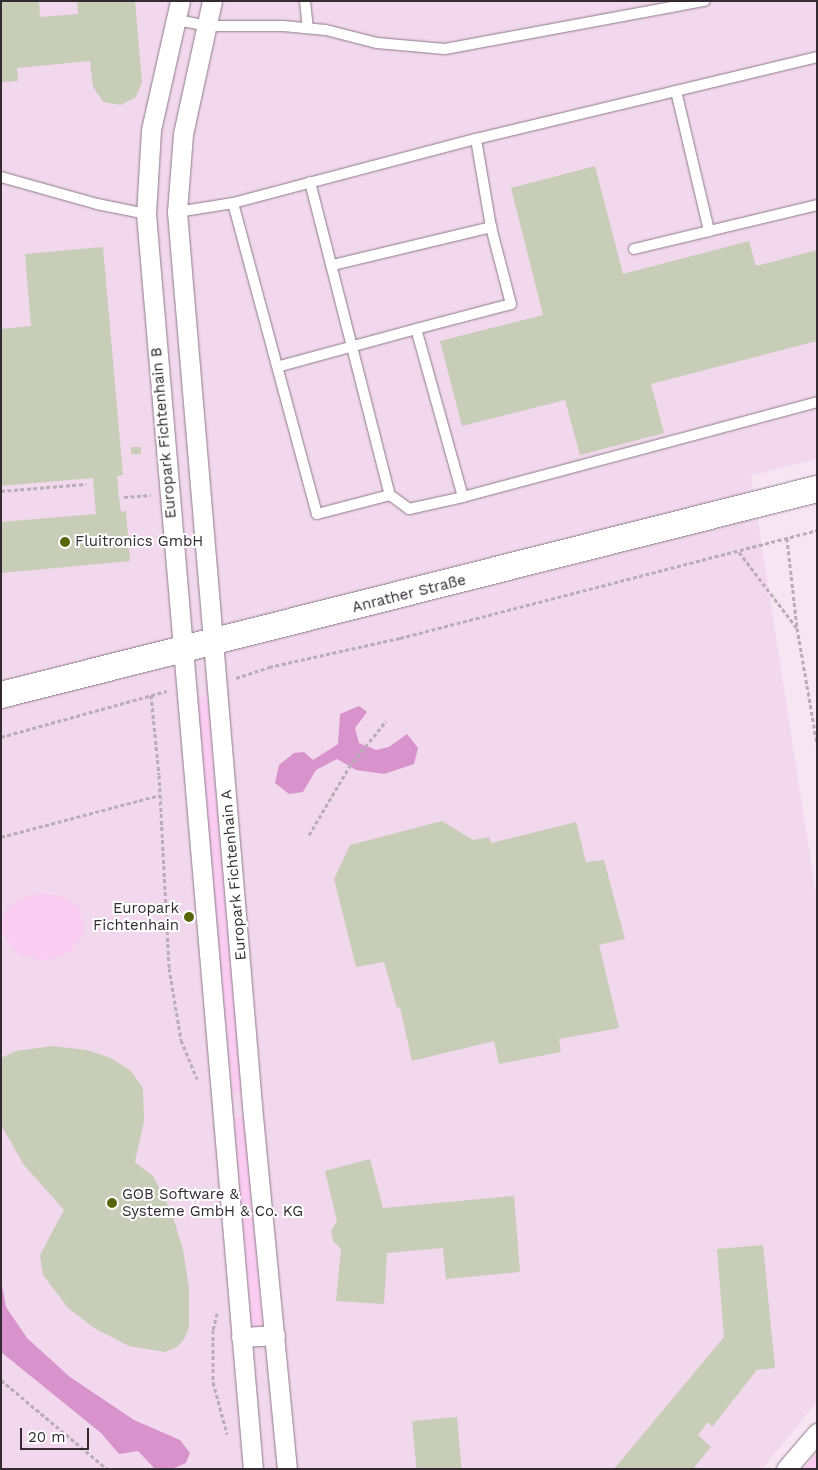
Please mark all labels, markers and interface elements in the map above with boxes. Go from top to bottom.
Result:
street label: Europark Fichtenhain B [148,347,180,519]
place label: Fluitronics GmbH [75,533,203,551]
marker: Fluitronics GmbH [59,536,71,548]
street label: Anrather Straße [350,571,468,617]
street label: Europark Fichtenhain A [218,788,250,962]
place label: Europark Fichtenhain [93,899,179,934]
marker: Europark Fichtenhain [183,911,195,923]
place label: GOB Software & Systeme GmbH & Co. KG [122,1185,303,1220]
marker: GOB Software & Systeme GmbH & Co. KG [106,1197,118,1209]
scale bar [22,1418,91,1450]
text: 20 m [28,1428,66,1446]

